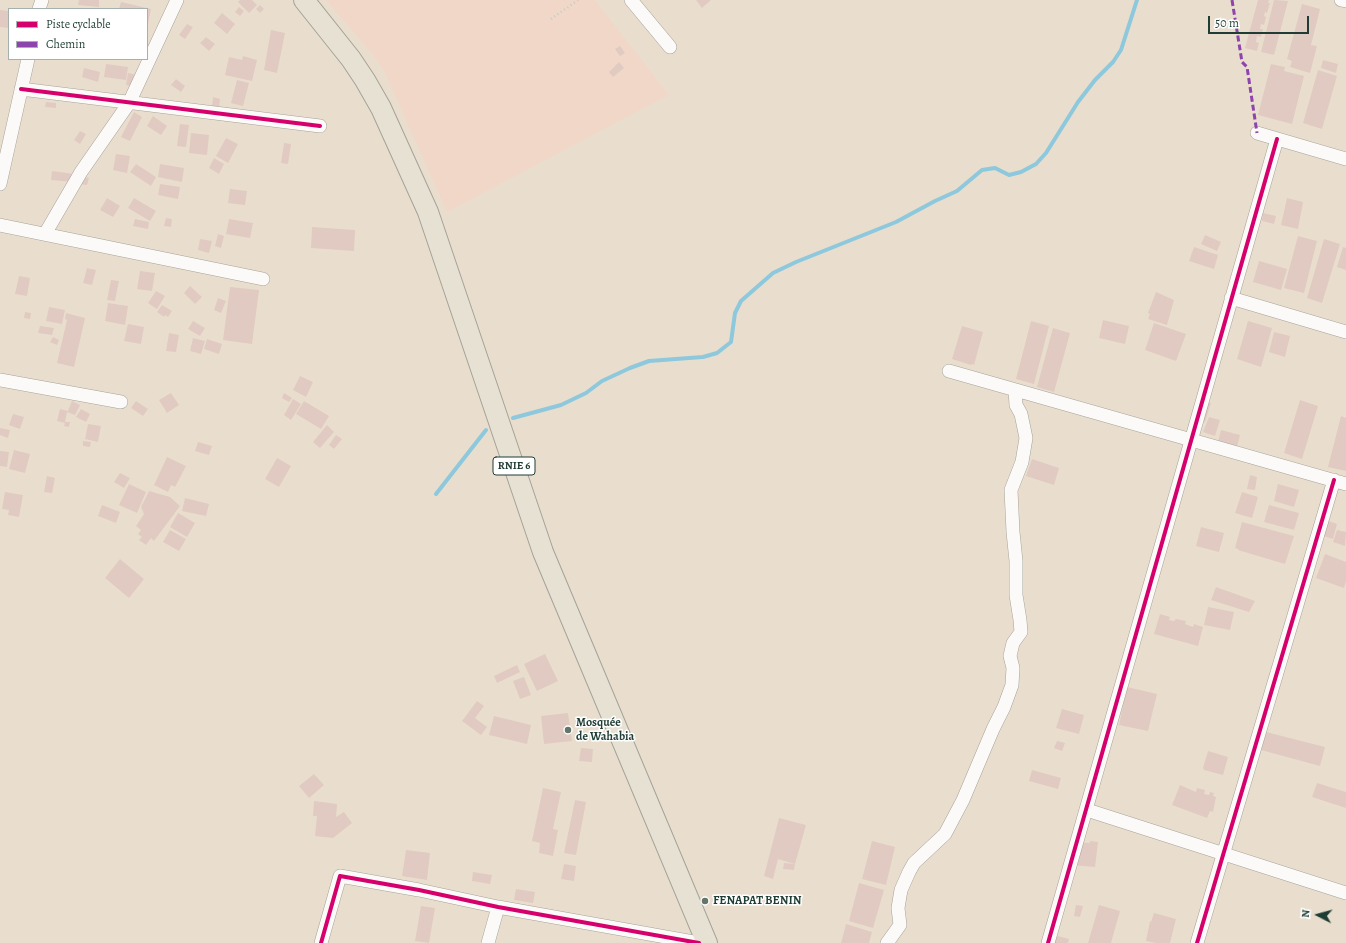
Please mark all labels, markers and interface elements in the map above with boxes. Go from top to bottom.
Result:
legend [8,8,148,60]
scale bar [1210,8,1311,34]
text: 50 m [1215,15,1239,31]
text: Piste cyclable [46,16,111,32]
text: Chemin [46,36,85,52]
road number: RNIE 6 [493,457,535,475]
place label: Mosquée de Wahabia [576,716,634,744]
marker: Mosquée de Wahabia [563,725,573,735]
place label: FENAPAT BENIN [713,894,802,908]
north arrow [1298,895,1338,935]
marker: FENAPAT BENIN [700,896,710,906]
text: N [1298,909,1313,918]

